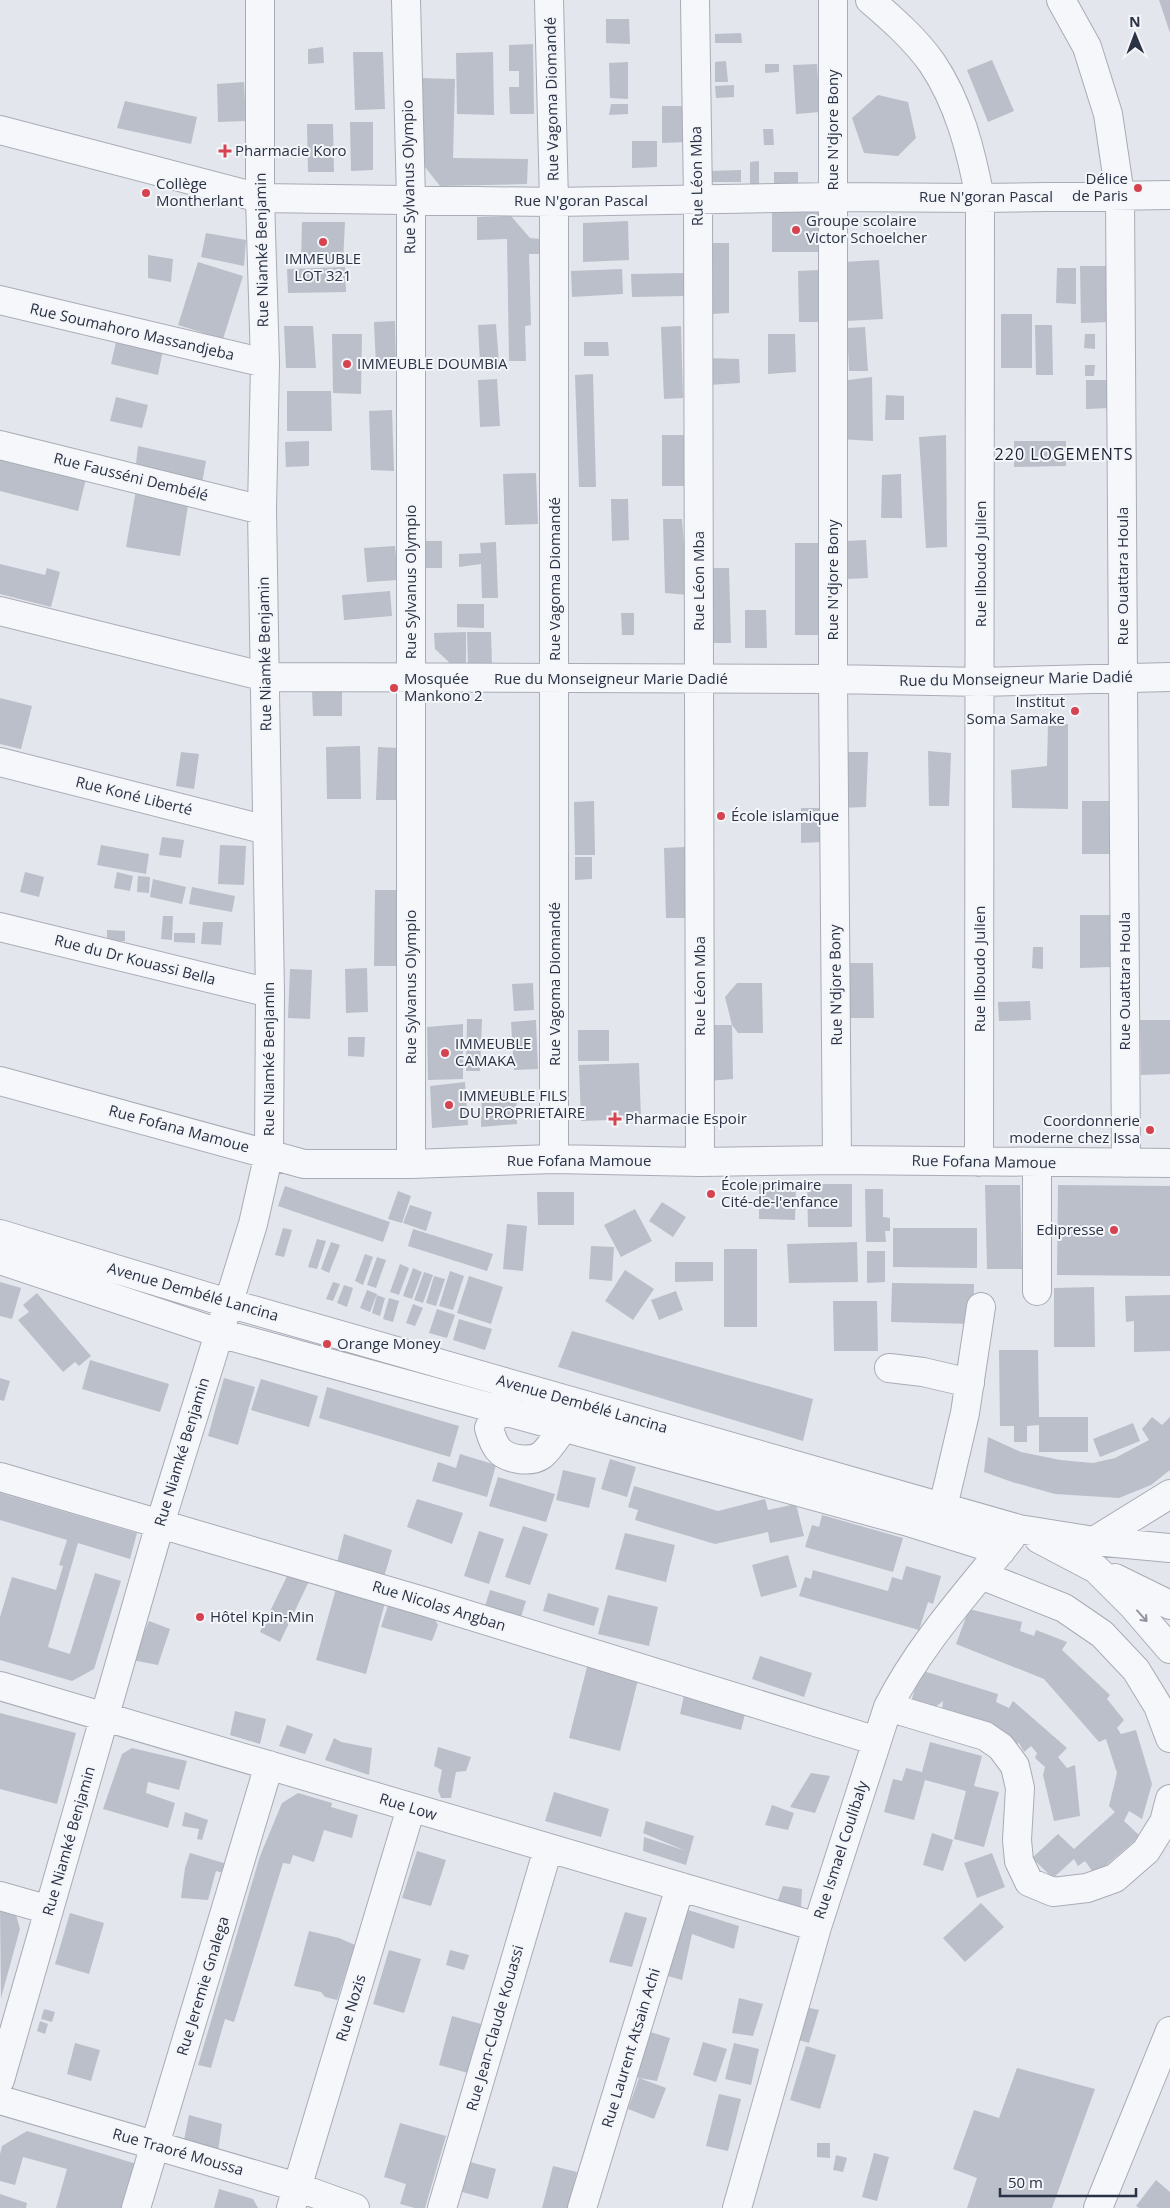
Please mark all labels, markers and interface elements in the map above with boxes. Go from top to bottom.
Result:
north arrow [1110,10,1160,60]
text: N [1129,12,1141,31]
street label: Rue Vagoma Diomandé [540,17,562,181]
street label: Rue N'djore Bony [822,69,842,191]
street label: Rue Sylvanus Olympio [397,100,419,254]
street label: Rue Léon Mba [685,126,707,226]
place label: Pharmacie Koro [235,140,347,160]
marker: Pharmacie Koro [219,145,231,157]
place label: Délice de Paris [1072,168,1128,205]
place label: Collège Montherlant [156,173,243,210]
street label: Rue Niamké Benjamin [250,173,272,327]
marker: Délice de Paris [1132,182,1144,194]
street label: Rue N'goran Pascal [919,186,1053,206]
marker: Collège Montherlant [140,187,152,199]
street label: Rue N'goran Pascal [514,190,648,210]
place label: Groupe scolaire Victor Schoelcher [806,210,927,247]
marker: Groupe scolaire Victor Schoelcher [790,224,802,236]
marker: IMMEUBLE LOT 321 [317,236,329,248]
place label: IMMEUBLE LOT 321 [285,248,361,285]
street label: Rue Soumahoro Massandjeba [28,298,236,364]
place label: IMMEUBLE DOUMBIA [357,353,508,373]
marker: IMMEUBLE DOUMBIA [341,358,353,370]
district label: 220 LOGEMENTS [995,443,1133,465]
street label: Rue Fausséni Dembélé [52,447,211,505]
street label: Rue Vagoma Diomandé [544,497,564,661]
street label: Rue Ilboudo Julien [970,501,990,627]
street label: Rue Sylvanus Olympio [400,505,420,659]
street label: Rue Ouattara Houla [1112,507,1132,645]
street label: Rue N'djore Bony [822,519,842,641]
street label: Rue Léon Mba [688,531,708,631]
street label: Rue Niamké Benjamin [253,577,275,731]
street label: Rue du Monseigneur Marie Dadié [899,666,1133,690]
place label: Mosquée Mankono 2 [404,668,483,705]
street label: Rue du Monseigneur Marie Dadié [494,668,728,688]
marker: Mosquée Mankono 2 [388,682,400,694]
place label: Institut Soma Samake [967,691,1065,728]
marker: Institut Soma Samake [1069,705,1081,717]
street label: Rue Koné Liberté [74,771,195,819]
place label: École islamique [731,805,839,825]
marker: École islamique [715,810,727,822]
street label: Rue Vagoma Diomandé [544,902,564,1066]
street label: Rue Ilboudo Julien [969,906,989,1032]
street label: Rue Sylvanus Olympio [400,910,420,1064]
street label: Rue Ouattara Houla [1114,912,1134,1050]
street label: Rue N'djore Bony [824,924,846,1046]
street label: Rue du Dr Kouassi Bella [52,929,218,989]
street label: Rue Léon Mba [689,936,709,1036]
street label: Rue Niamké Benjamin [258,982,278,1136]
place label: IMMEUBLE CAMAKA [455,1033,531,1070]
marker: IMMEUBLE CAMAKA [439,1047,451,1059]
place label: IMMEUBLE FILS DU PROPRIETAIRE [459,1085,585,1122]
marker: IMMEUBLE FILS DU PROPRIETAIRE [443,1099,455,1111]
street label: Rue Fofana Mamoue [107,1100,252,1156]
place label: Pharmacie Espoir [625,1108,747,1128]
place label: Coordonnerie moderne chez Issa [1009,1110,1140,1147]
marker: Pharmacie Espoir [609,1113,621,1125]
marker: Coordonnerie moderne chez Issa [1144,1124,1156,1136]
street label: Rue Fofana Mamoue [507,1150,651,1170]
street label: Rue Fofana Mamoue [911,1150,1057,1172]
place label: École primaire Cité-de-l'enfance [721,1174,838,1211]
marker: École primaire Cité-de-l'enfance [705,1188,717,1200]
place label: Edipresse [1036,1219,1104,1239]
marker: Edipresse [1108,1224,1120,1236]
street label: Avenue Dembélé Lancina [106,1257,281,1325]
place label: Orange Money [337,1333,441,1353]
marker: Orange Money [321,1338,333,1350]
street label: Avenue Dembélé Lancina [495,1369,670,1437]
street label: Rue Niamké Benjamin [149,1375,213,1529]
street label: Rue Nicolas Angban [370,1575,509,1635]
place label: Hôtel Kpin-Min [210,1606,314,1626]
one-way arrow [1136,1610,1148,1623]
marker: Hôtel Kpin-Min [194,1611,206,1623]
street label: Rue Niamké Benjamin [37,1764,99,1918]
street label: Rue Ismael Coulibaly [808,1777,872,1921]
street label: Rue Low [377,1788,440,1824]
street label: Rue Jeremie Gnalega [171,1913,233,2058]
street label: Rue Jean-Claude Kouassi [461,1942,527,2113]
street label: Rue Laurent Atsain Achi [596,1965,664,2130]
street label: Rue Nozis [330,1972,370,2044]
street label: Rue Traoré Moussa [110,2123,246,2179]
scale bar [1000,2166,1136,2198]
text: 50 m [1008,2172,1043,2192]

